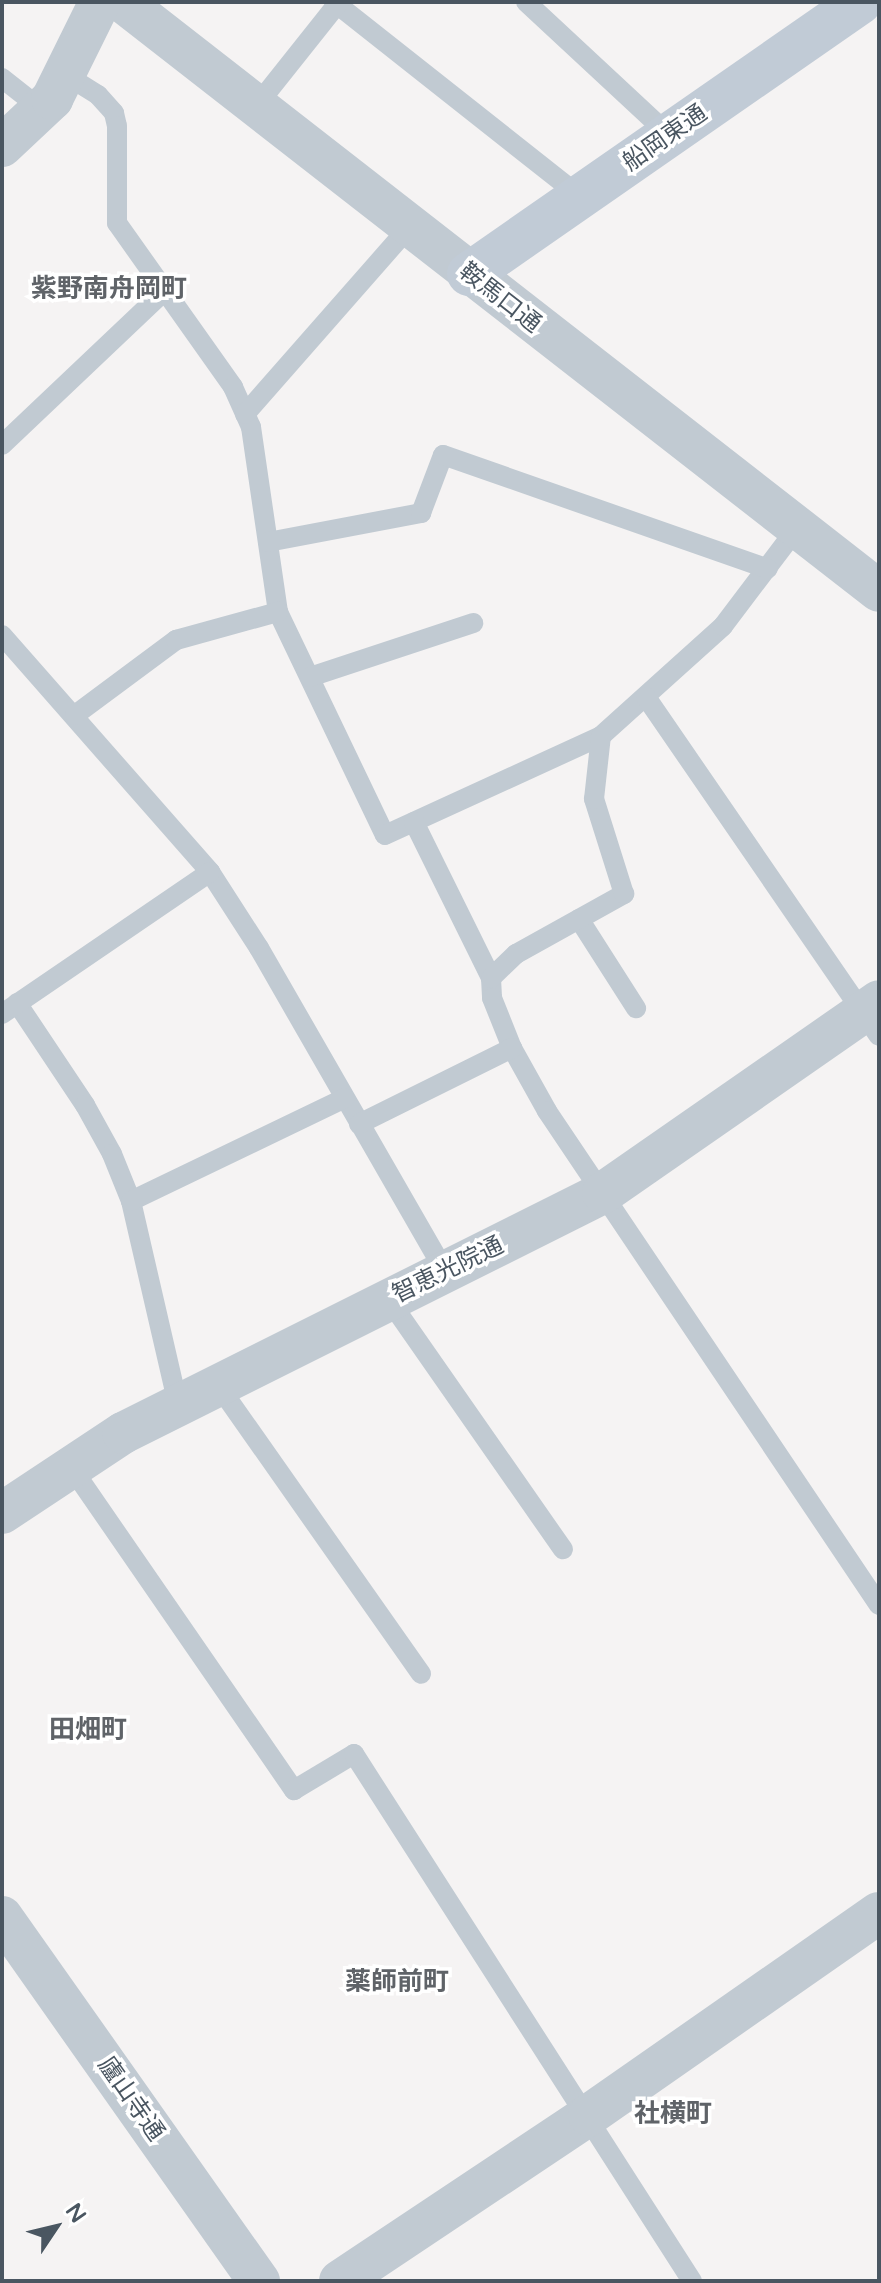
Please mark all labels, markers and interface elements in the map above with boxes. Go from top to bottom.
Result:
street label: 船岡東通 [617,99,713,177]
street label: 鞍馬口通 [453,257,547,339]
district label: 紫野南舟岡町 [31,273,187,305]
street label: 智恵光院通 [388,1231,508,1309]
district label: 田畑町 [49,1714,127,1746]
district label: 薬師前町 [345,1966,449,1998]
street label: 廬山寺通 [92,2051,170,2147]
district label: 社横町 [634,2098,712,2130]
north arrow [16,2187,96,2267]
text: N [60,2199,91,2228]

